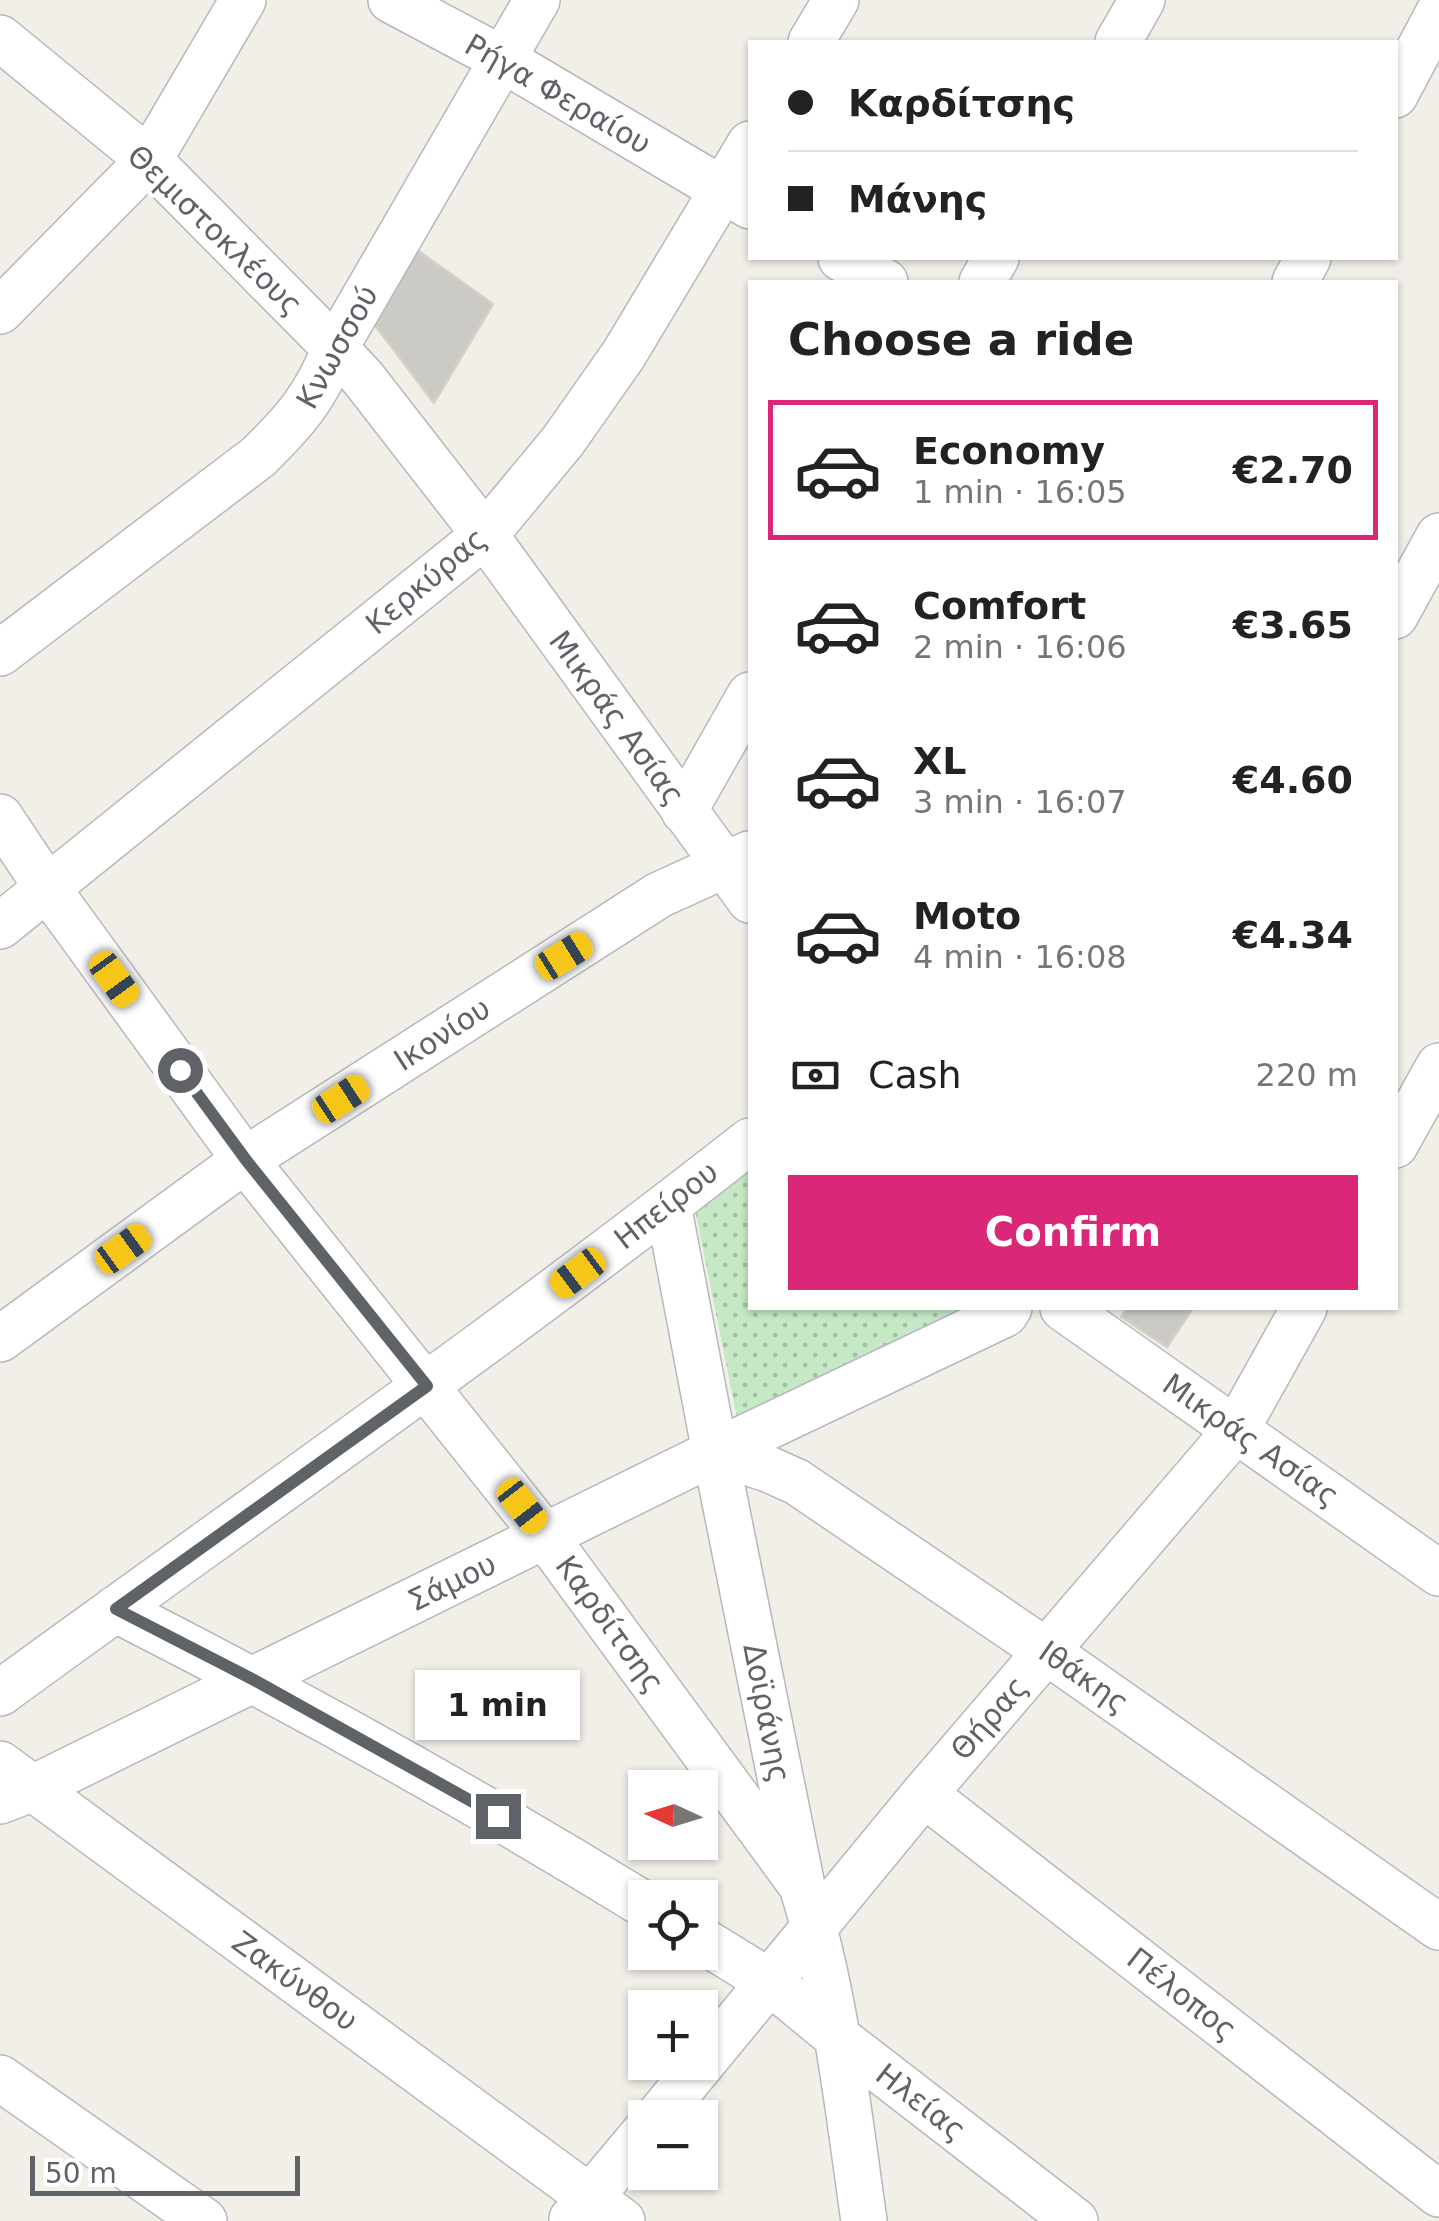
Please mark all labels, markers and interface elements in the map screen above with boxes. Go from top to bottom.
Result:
street label: Ρήγα Φεραίου [459,27,657,161]
text: Καρδίτσης [848,81,1075,125]
street label: Θεμιστοκλέους [120,138,310,322]
text: Μάνης [848,177,987,221]
street label: Κνωσσού [289,279,385,415]
text: Choose a ride [788,313,1134,366]
icon: car [793,425,883,515]
text: Economy [913,429,1105,473]
text: €2.70 [1233,448,1353,492]
text: 1 min · 16:05 [913,473,1127,511]
street label: Κερκύρας [359,521,493,641]
icon: car [793,580,883,670]
text: Comfort [913,584,1086,628]
text: €3.65 [1233,603,1353,647]
street label: Μικράς Ασίας [542,624,692,812]
text: 2 min · 16:06 [913,628,1127,666]
icon: car [793,735,883,825]
text: XL [913,739,967,783]
text: €4.60 [1233,758,1353,802]
text: 3 min · 16:07 [913,783,1127,821]
icon: car [793,890,883,980]
text: Moto [913,894,1021,938]
text: €4.34 [1233,913,1353,957]
car [531,927,597,985]
text: 4 min · 16:08 [913,938,1127,976]
car [84,946,144,1012]
street label: Ικονίου [387,990,497,1078]
route start [158,1048,203,1093]
icon: cash [788,1048,843,1103]
text: Cash [868,1053,962,1097]
text: 220 m [1256,1056,1358,1094]
car [308,1070,374,1128]
street label: Ηπείρου [607,1154,725,1256]
button: Confirm [788,1175,1358,1290]
car [90,1219,156,1279]
car [545,1243,611,1303]
street label: Μικράς Ασίας [1156,1366,1346,1514]
car [492,1473,552,1539]
street label: Σάμου [402,1546,502,1618]
street label: Καρδίτσης [549,1549,671,1699]
street label: Ιθάκης [1032,1634,1136,1720]
street label: Δοϊράνης [736,1640,798,1786]
street label: Θήρας [943,1669,1035,1767]
callout: 1 min [416,1671,580,1741]
text: 1 min [447,1686,548,1724]
north arrow [628,1770,718,1860]
map controls [628,1770,718,2190]
route end [476,1794,521,1839]
button: locate [628,1880,718,1970]
street label: Ζακύνθου [226,1924,364,2038]
street label: Πέλοπος [1120,1941,1244,2047]
button: + [628,1990,718,2080]
street label: Ηλείας [869,2056,973,2148]
button: − [628,2100,718,2190]
scale bar [30,2151,300,2196]
text: 50 m [45,2157,117,2190]

